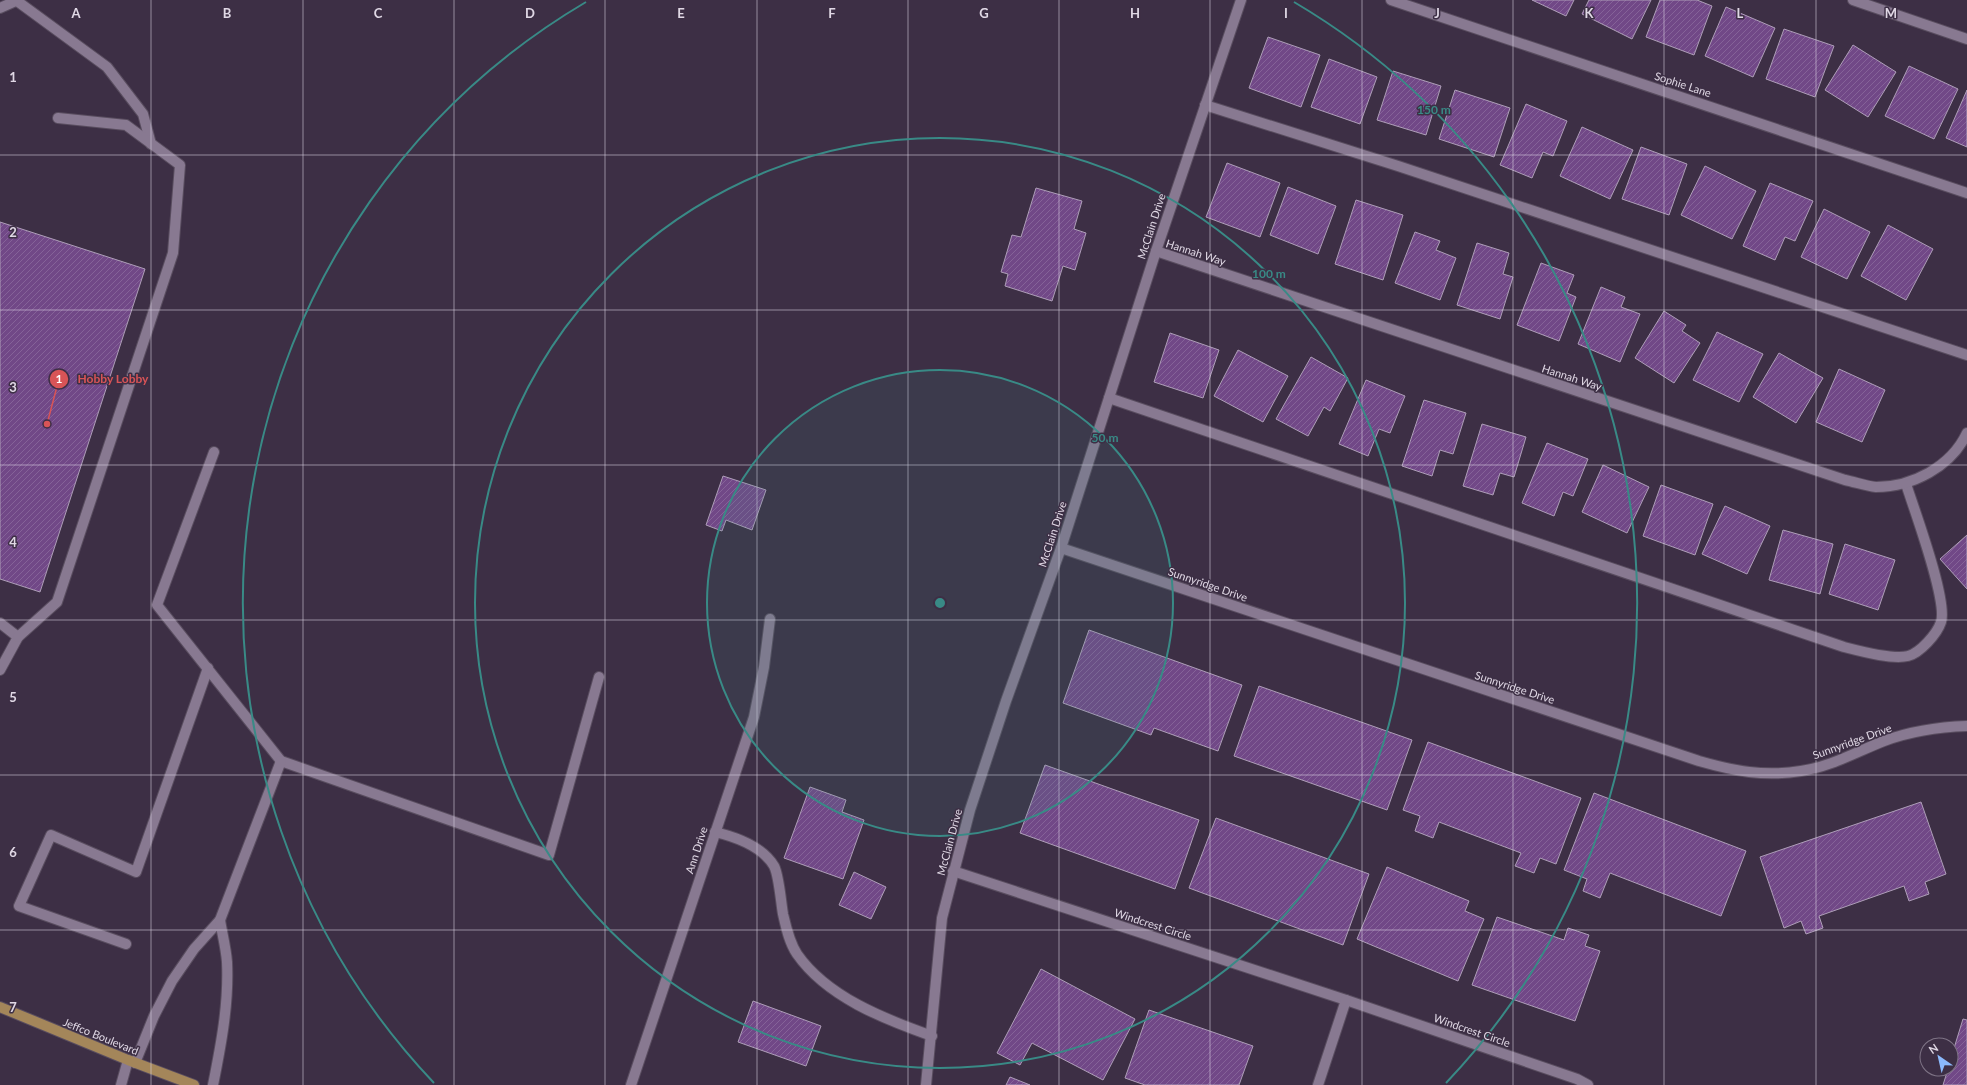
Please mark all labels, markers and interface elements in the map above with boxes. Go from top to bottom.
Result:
text: A [70,5,81,21]
text: B [223,5,232,21]
text: C [374,5,383,21]
text: D [525,5,535,21]
text: E [677,5,685,21]
text: F [828,5,836,21]
text: G [979,5,989,21]
text: H [1130,5,1140,21]
text: I [1284,5,1288,21]
text: J [1434,5,1440,21]
text: K [1585,5,1595,21]
text: L [1737,5,1744,21]
text: M [1885,5,1897,21]
text: 1 [9,69,17,85]
street label: Sophie Lane [1653,69,1713,99]
text: 150 m [1417,102,1451,117]
street label: McClain Drive [1134,191,1168,261]
text: 2 [9,224,17,240]
street label: Hannah Way [1164,236,1228,268]
text: 100 m [1252,266,1286,281]
street label: Hannah Way [1540,361,1604,393]
callout: Hobby Lobby [49,367,157,391]
text: 1 [56,371,63,386]
text: Hobby Lobby [78,371,149,386]
text: 3 [9,379,17,395]
text: 50 m [1092,430,1118,445]
street label: McClain Drive [1035,499,1069,569]
text: 4 [9,534,17,550]
street label: Sunnyridge Drive [1167,564,1250,604]
centre of rings [933,596,947,610]
street label: Sunnyridge Drive [1473,668,1557,706]
text: 5 [9,689,17,705]
street label: Sunnyridge Drive [1811,721,1893,761]
street label: McClain Drive [934,807,964,877]
street label: Ann Drive [682,825,710,875]
text: 6 [9,844,17,860]
street label: Windcrest Circle [1113,905,1193,943]
text: 7 [9,999,17,1015]
street label: Windcrest Circle [1432,1011,1512,1049]
street label: Jeffco Boulevard [61,1015,141,1057]
north arrow [1919,1037,1959,1077]
text: N [1926,1041,1940,1056]

